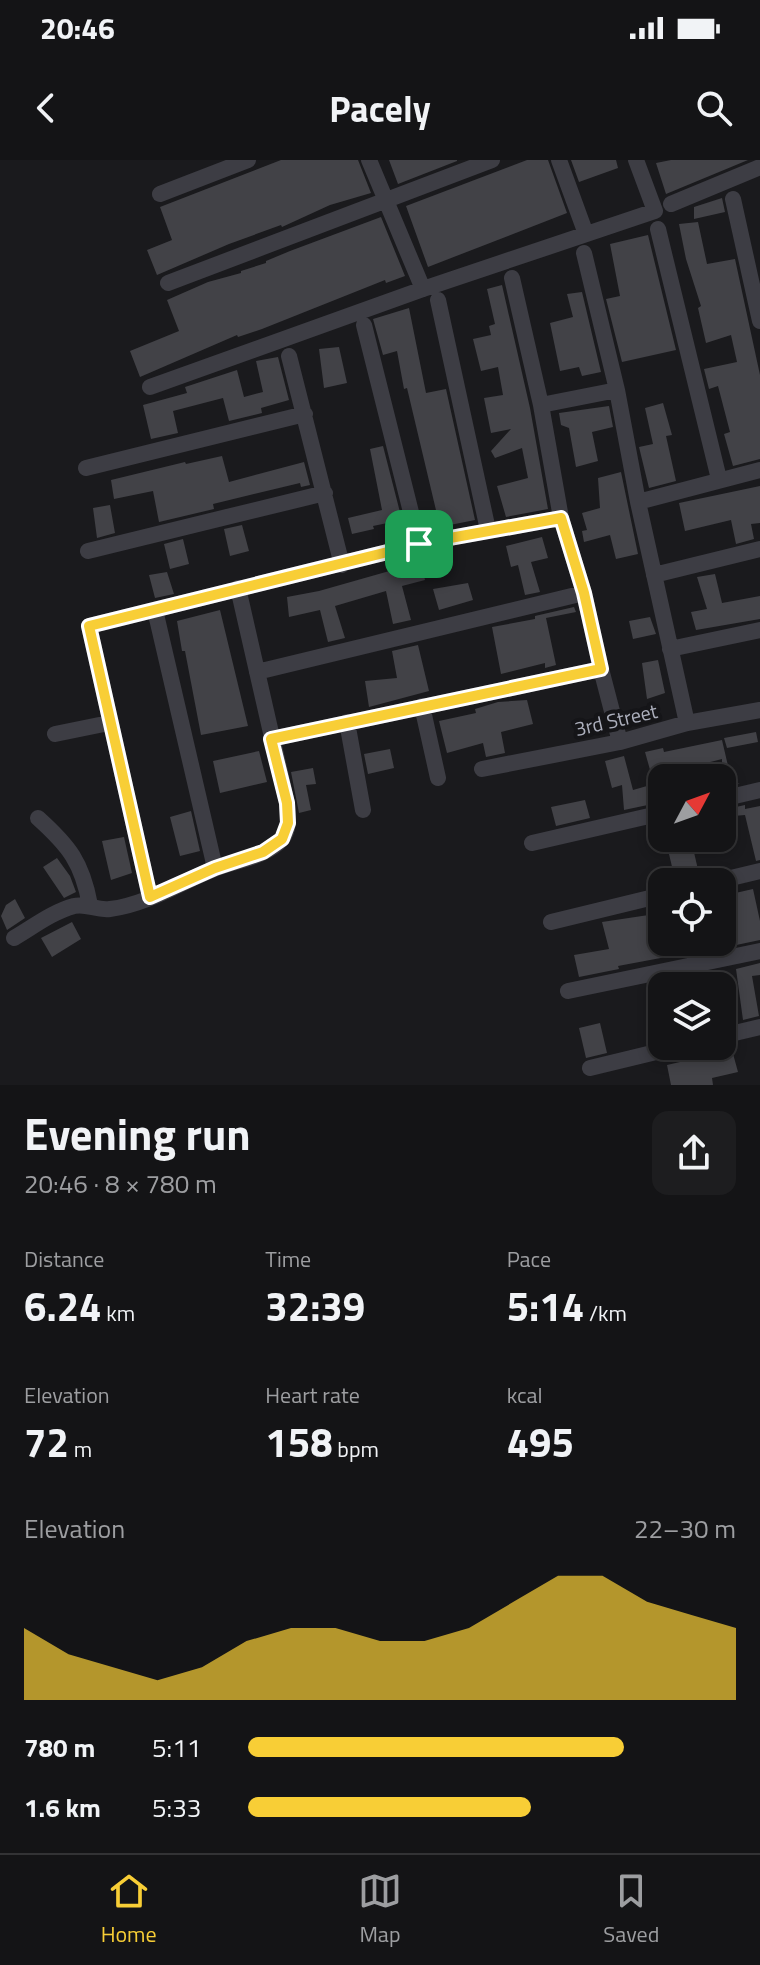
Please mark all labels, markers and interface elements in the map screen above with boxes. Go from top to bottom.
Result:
text: 20:46 [40,5,115,51]
text: Pacely [329,81,431,136]
icon: back [24,86,68,130]
icon: search [692,86,736,130]
pin [385,510,453,578]
icon: arrive [397,522,441,566]
street label: 3rd Street [571,695,660,744]
north arrow [648,764,736,852]
map controls [648,764,736,1060]
button: locate [648,868,736,956]
button: layers [648,972,736,1060]
text: Evening run [24,1100,251,1167]
button: share [652,1111,736,1195]
text: 20:46 · 8 × 780 m [24,1164,217,1203]
text: Distance [24,1242,104,1276]
text: Time [265,1242,311,1276]
text: Pace [507,1242,551,1276]
text: 6.24 [24,1276,101,1337]
text: 32:39 [265,1276,365,1337]
text: 5:14 [507,1276,584,1337]
text: km [101,1296,135,1330]
text: /km [584,1296,627,1330]
text: Elevation [24,1378,110,1412]
text: Heart rate [265,1378,360,1412]
text: kcal [507,1378,543,1412]
text: 72 [24,1412,69,1473]
text: 158 [265,1412,333,1473]
text: 495 [507,1412,574,1473]
text: m [69,1432,92,1466]
text: bpm [333,1432,379,1466]
text: Elevation [24,1509,125,1548]
text: 22–30 m [634,1509,736,1548]
text: 780 m [24,1728,95,1767]
text: 5:11 [152,1728,201,1767]
text: 1.6 km [24,1788,101,1827]
text: 5:33 [152,1788,201,1827]
tab: Home [101,1869,157,1951]
tab: Map [358,1869,402,1951]
tab: Saved [603,1869,659,1951]

